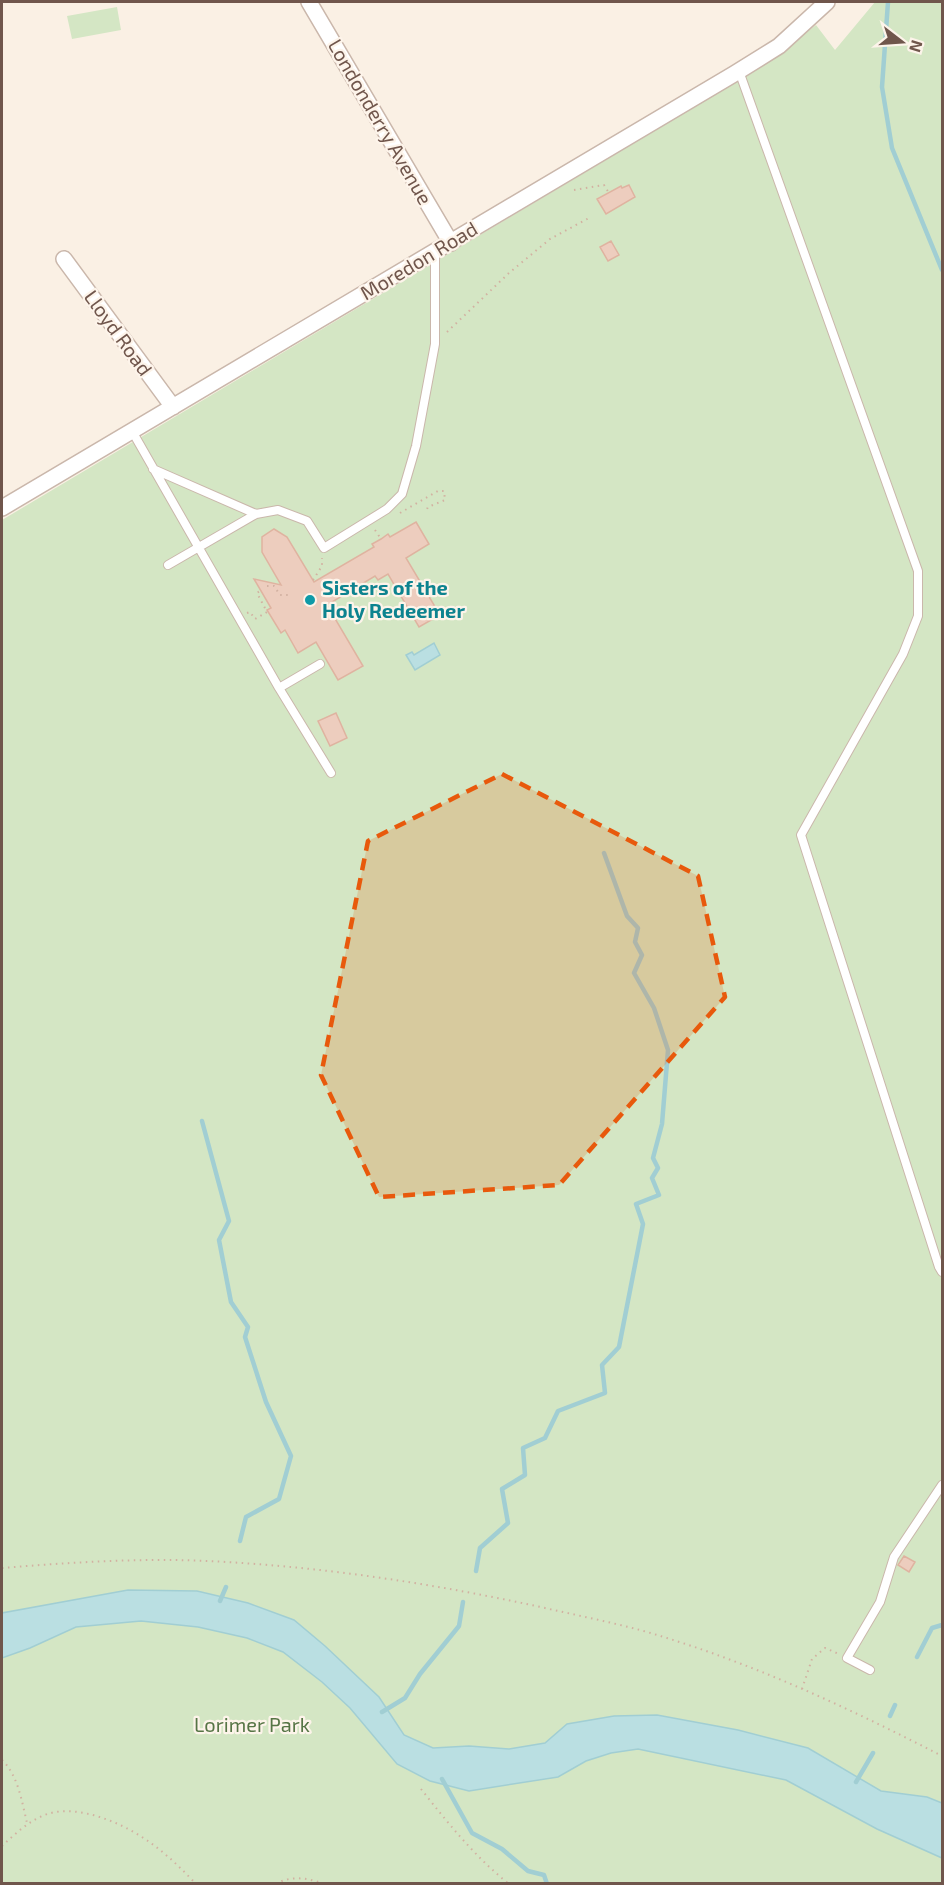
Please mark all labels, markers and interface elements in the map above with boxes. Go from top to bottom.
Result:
north arrow [872,12,932,72]
street label: Londonderry Avenue [324,35,438,208]
text: N [906,38,928,55]
street label: Moredon Road [356,216,481,305]
street label: Lloyd Road [80,285,158,380]
place label: Sisters of the Holy Redeemer [322,575,465,623]
marker: Sisters of the Holy Redeemer [303,593,317,607]
park label: Lorimer Park [194,1712,310,1736]

